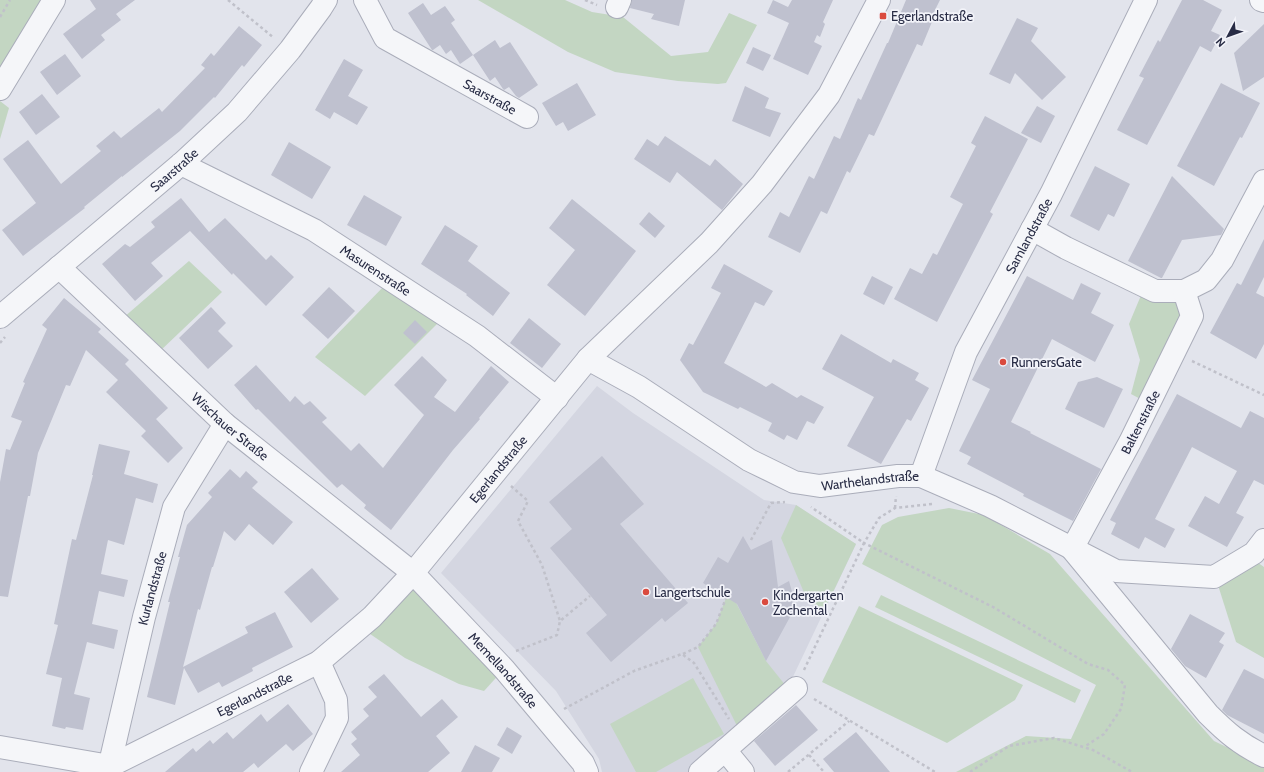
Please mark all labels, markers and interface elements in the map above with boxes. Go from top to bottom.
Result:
place label: Egerlandstraße [891,8,973,24]
marker: Egerlandstraße [878,11,888,21]
north arrow [1208,16,1248,56]
text: N [1213,35,1228,50]
street label: Saarstraße [461,75,520,118]
street label: Saarstraße [147,144,201,195]
street label: Samlandstraße [1002,195,1056,276]
street label: Masurenstraße [337,241,414,299]
place label: RunnersGate [1011,354,1082,370]
marker: RunnersGate [998,357,1008,367]
street label: Baltenstraße [1117,387,1163,457]
street label: Wischauer Straße [189,389,272,464]
street label: Egerlandstraße [466,432,530,506]
street label: Warthelandstraße [820,468,919,494]
street label: Kurlandstraße [134,549,170,627]
place label: Langertschule [654,584,731,600]
marker: Langertschule [641,587,651,597]
place label: Kindergarten Zochental [773,587,844,618]
marker: Kindergarten Zochental [760,597,770,607]
street label: Memellandstraße [465,629,542,712]
street label: Egerlandstraße [214,668,295,720]

